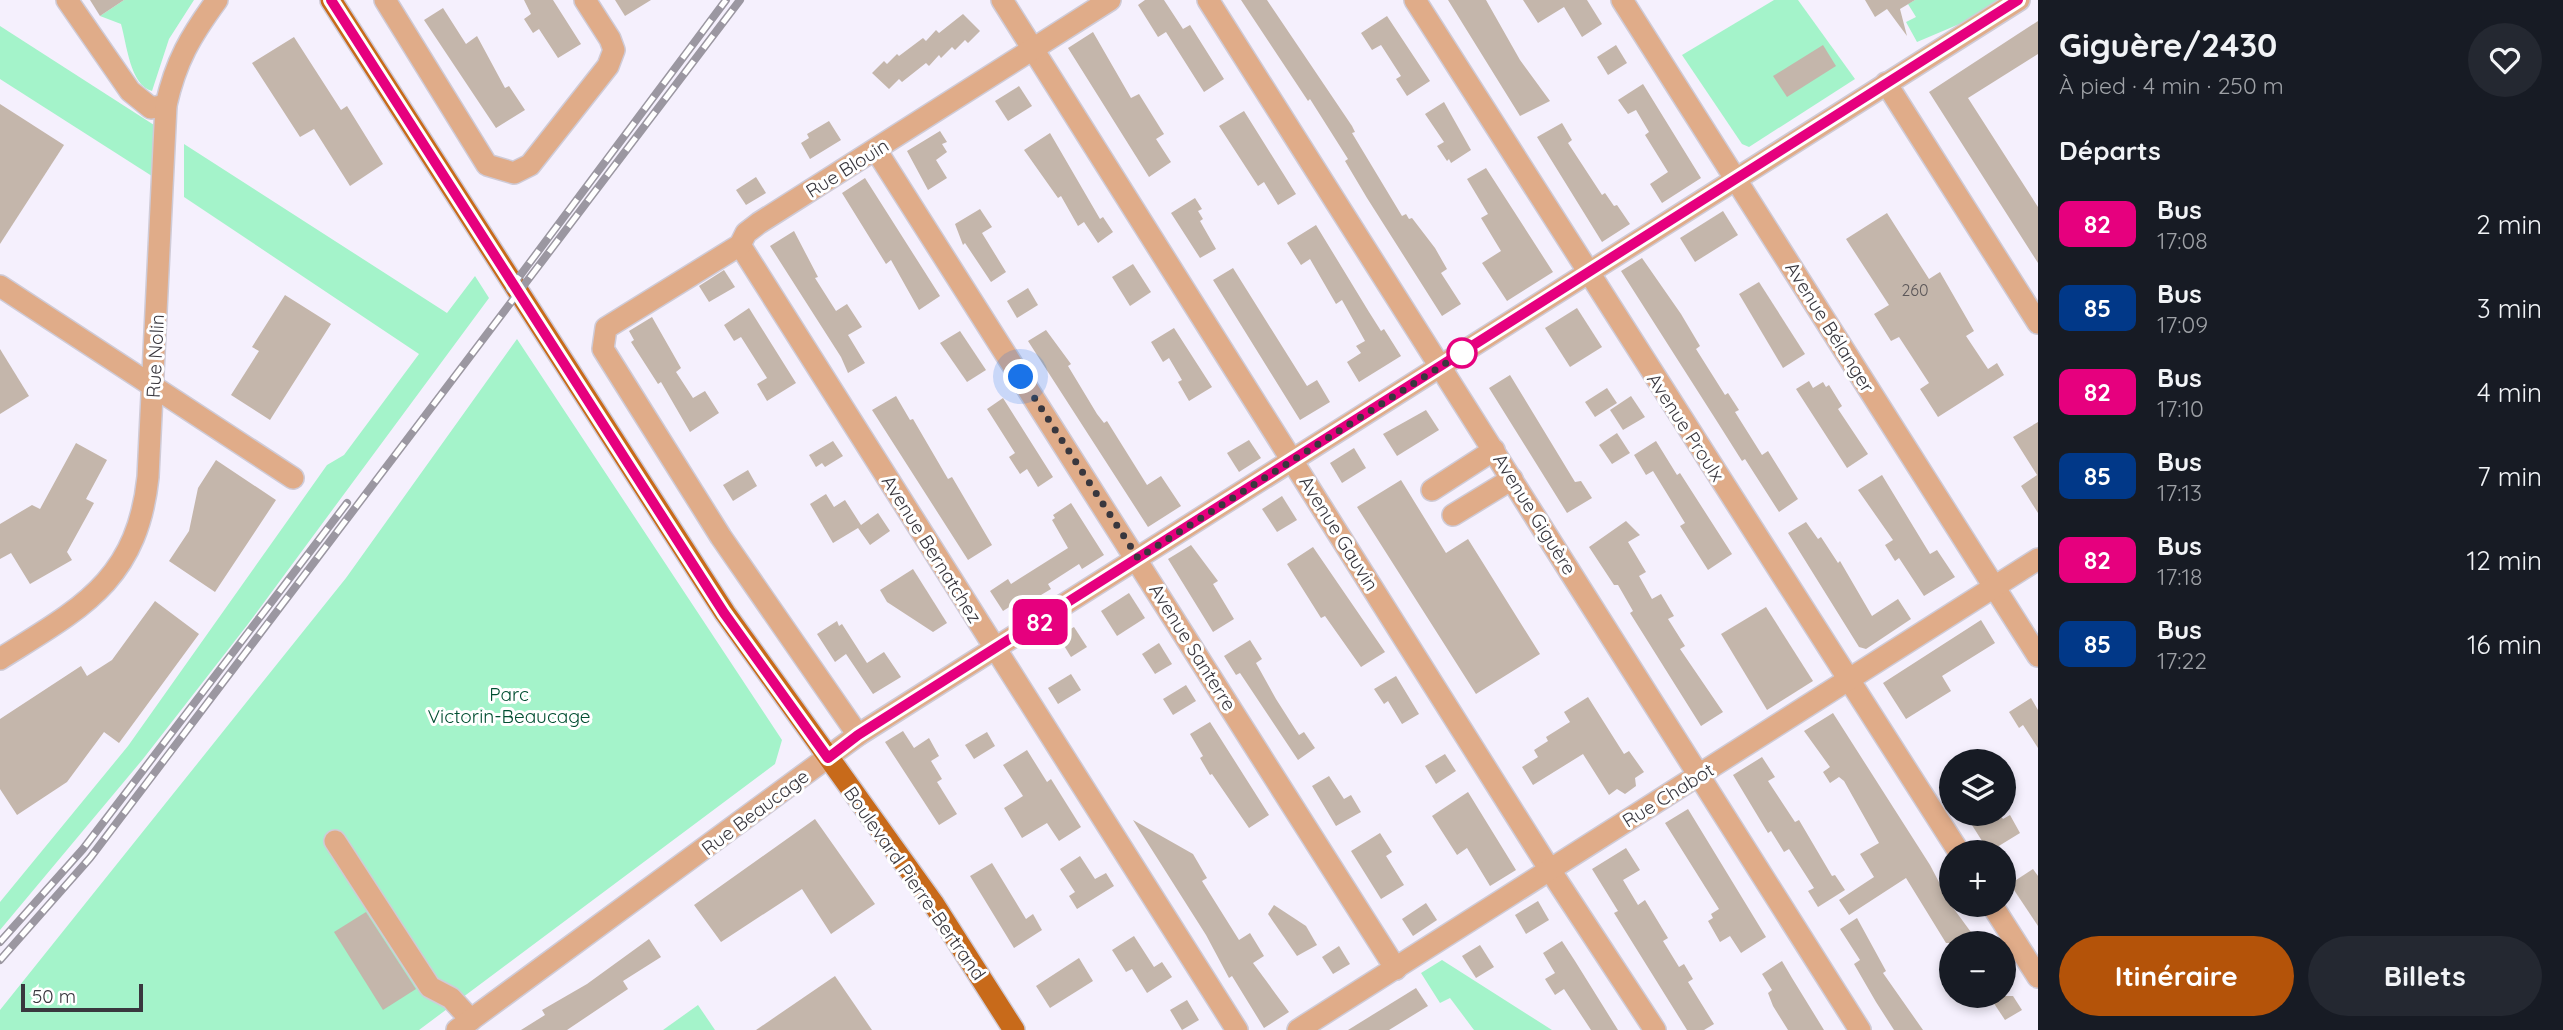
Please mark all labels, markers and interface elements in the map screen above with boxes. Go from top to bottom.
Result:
button: heart [2468,23,2542,97]
text: Giguère/2430 [2059,24,2277,65]
text: À pied · 4 min · 250 m [2059,71,2284,100]
street label: Rue Blouin [801,133,893,203]
text: Départs [2059,134,2161,167]
text: Bus [2157,193,2202,226]
text: 2 min [2476,208,2542,241]
text: 82 [2084,209,2111,239]
text: 17:08 [2157,226,2208,255]
street label: Avenue Bélanger [1780,257,1880,397]
text: Bus [2157,277,2202,310]
house number: 260 [1902,280,1929,300]
text: 3 min [2477,292,2542,325]
text: 85 [2084,293,2111,323]
text: 17:09 [2157,310,2208,339]
street label: Rue Nolin [141,313,169,399]
unlabelled marker [1447,338,1477,368]
your location [1003,359,1038,394]
text: Bus [2157,361,2202,394]
street label: Avenue Proulx [1642,368,1730,486]
text: 4 min [2477,376,2542,409]
text: 82 [2084,377,2111,407]
text: 17:10 [2157,394,2204,423]
text: Bus [2157,445,2202,478]
street label: Avenue Giguère [1488,449,1582,579]
text: 7 min [2477,460,2542,493]
text: 85 [2084,461,2111,491]
street label: Avenue Bernatchez [877,471,987,627]
street label: Avenue Gauvin [1294,471,1384,595]
text: 17:13 [2157,478,2202,507]
text: Bus [2157,529,2202,562]
text: 12 min [2467,544,2542,577]
text: 82 [2084,545,2111,575]
text: 17:18 [2157,562,2203,591]
street label: Avenue Santerre [1144,579,1242,715]
line badge: 82 [1009,599,1072,645]
text: 82 [1027,607,1053,637]
text: Bus [2157,613,2202,646]
text: 16 min [2467,628,2542,661]
text: 85 [2084,629,2111,659]
text: 17:22 [2157,646,2207,675]
park label: Parc Victorin-Beaucage [427,682,591,728]
map controls [1939,749,2016,1008]
button: layers [1939,749,2016,826]
street label: Rue Chabot [1618,757,1718,833]
street label: Rue Beaucage [697,764,813,860]
street label: Boulevard Pierre-Bertrand [839,781,991,985]
button: + [1939,840,2016,917]
button: − [1939,931,2016,1008]
button: Itinéraire [2059,936,2294,1016]
button: Billets [2308,936,2542,1016]
scale bar [21,981,144,1013]
text: 50 m [32,984,76,1008]

